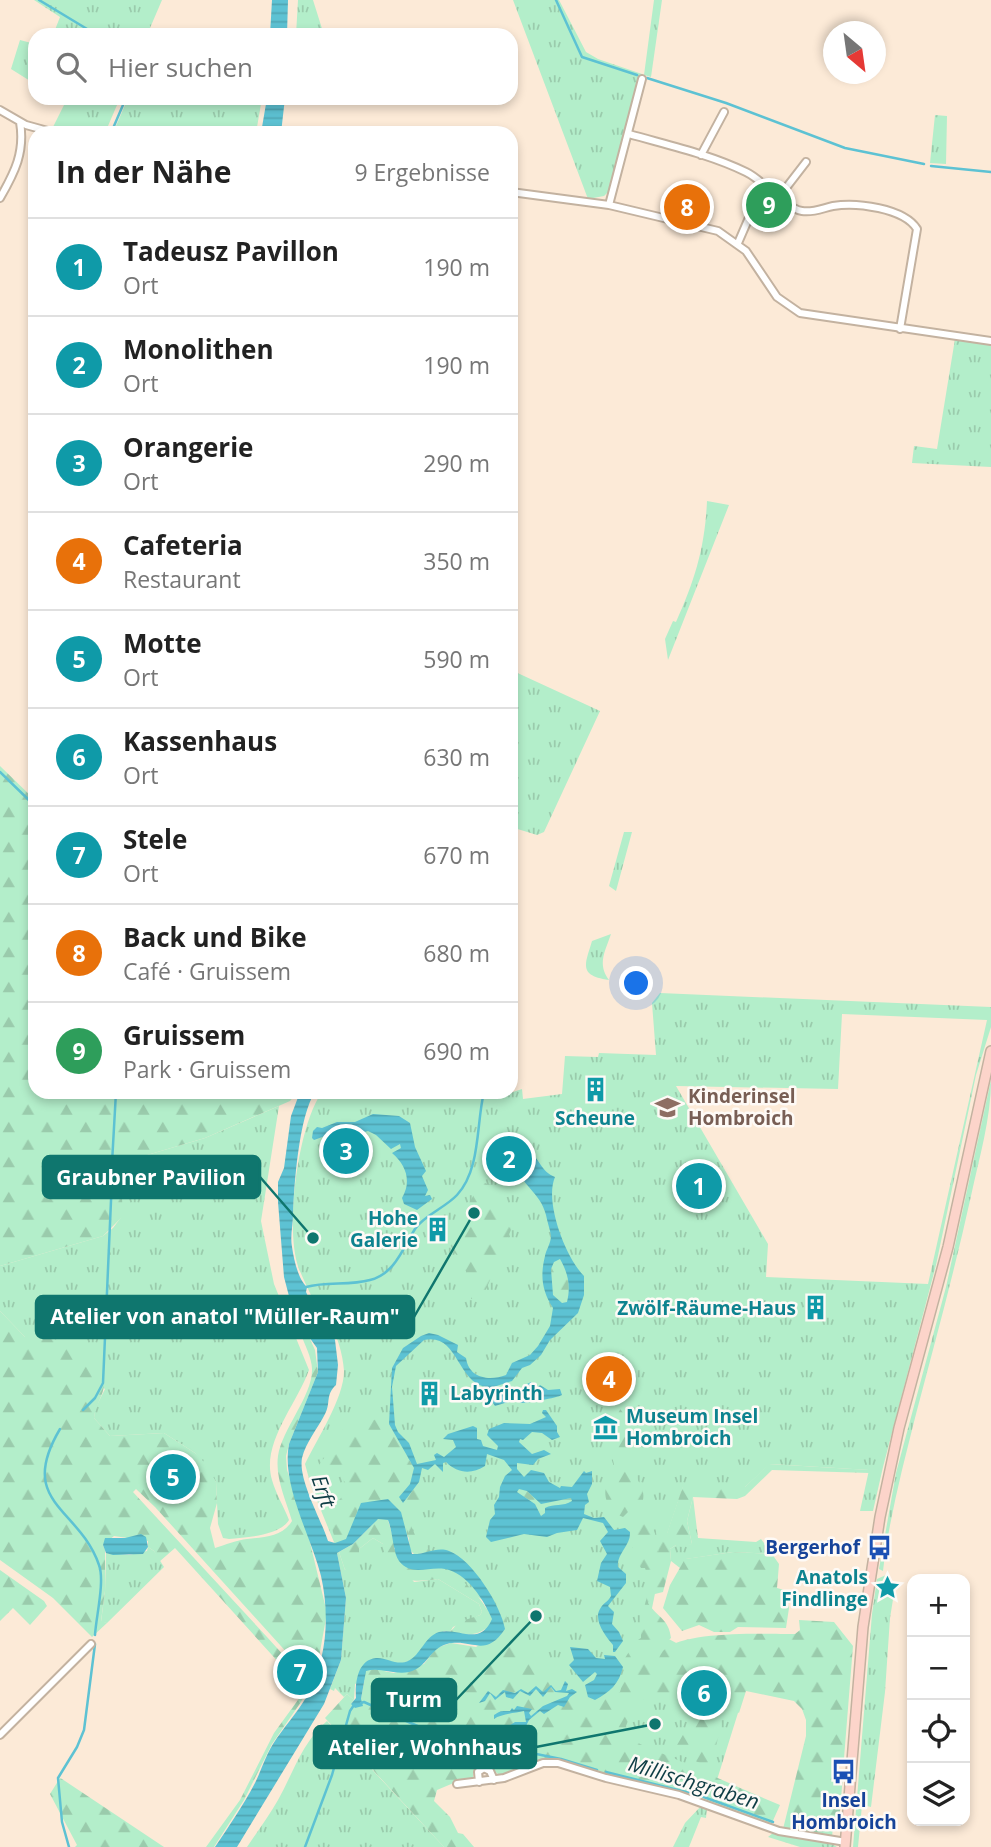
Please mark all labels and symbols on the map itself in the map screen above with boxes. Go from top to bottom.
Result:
north arrow [823,21,886,84]
pin: 9 [746,179,792,231]
pin: 8 [664,181,710,233]
your location [619,966,653,1000]
building icon: Scheune [581,1076,609,1104]
place label: Kinderinsel Hombroich [688,1083,796,1131]
school or university icon: Kinderinsel Hombroich [654,1093,682,1121]
place label: Scheune [555,1105,635,1131]
pin: 3 [323,1125,369,1177]
pin: 2 [486,1133,532,1185]
callout: Graubner Pavilion [43,1156,260,1198]
pin: 1 [676,1160,722,1212]
text: Graubner Pavilion [56,1163,246,1191]
place label: Hohe Galerie [350,1205,418,1253]
building icon: Hohe Galerie [424,1215,452,1243]
building icon: Zwölf-Räume-Haus [802,1294,830,1322]
place label: Zwölf-Räume-Haus [617,1295,796,1321]
callout: Atelier von anatol "Müller-Raum" [36,1296,414,1338]
text: Atelier von anatol "Müller-Raum" [50,1302,400,1330]
pin: 4 [586,1353,632,1405]
building icon: Labyrinth [416,1379,444,1407]
place label: Labyrinth [450,1380,543,1406]
place label: Museum Insel Hombroich [626,1403,758,1451]
museum icon: Museum Insel Hombroich [592,1413,620,1441]
pin: 5 [150,1451,196,1503]
water label: Erft [305,1471,343,1512]
bus stop icon: Bergerhof [866,1533,894,1561]
place label: Bergerhof [765,1534,862,1560]
place label: Anatols Findlinge [781,1564,868,1612]
place icon: Anatols Findlinge [874,1574,902,1602]
pin: 7 [277,1646,323,1698]
pin: 6 [681,1667,727,1719]
callout: Turm [372,1679,456,1721]
text: Turm [386,1685,442,1713]
callout: Atelier, Wohnhaus [314,1726,536,1768]
text: Atelier, Wohnhaus [328,1733,522,1761]
water label: Millischgraben [625,1749,763,1815]
bus stop icon: Insel Hombroich [830,1758,858,1786]
place label: Insel Hombroich [791,1787,897,1835]

